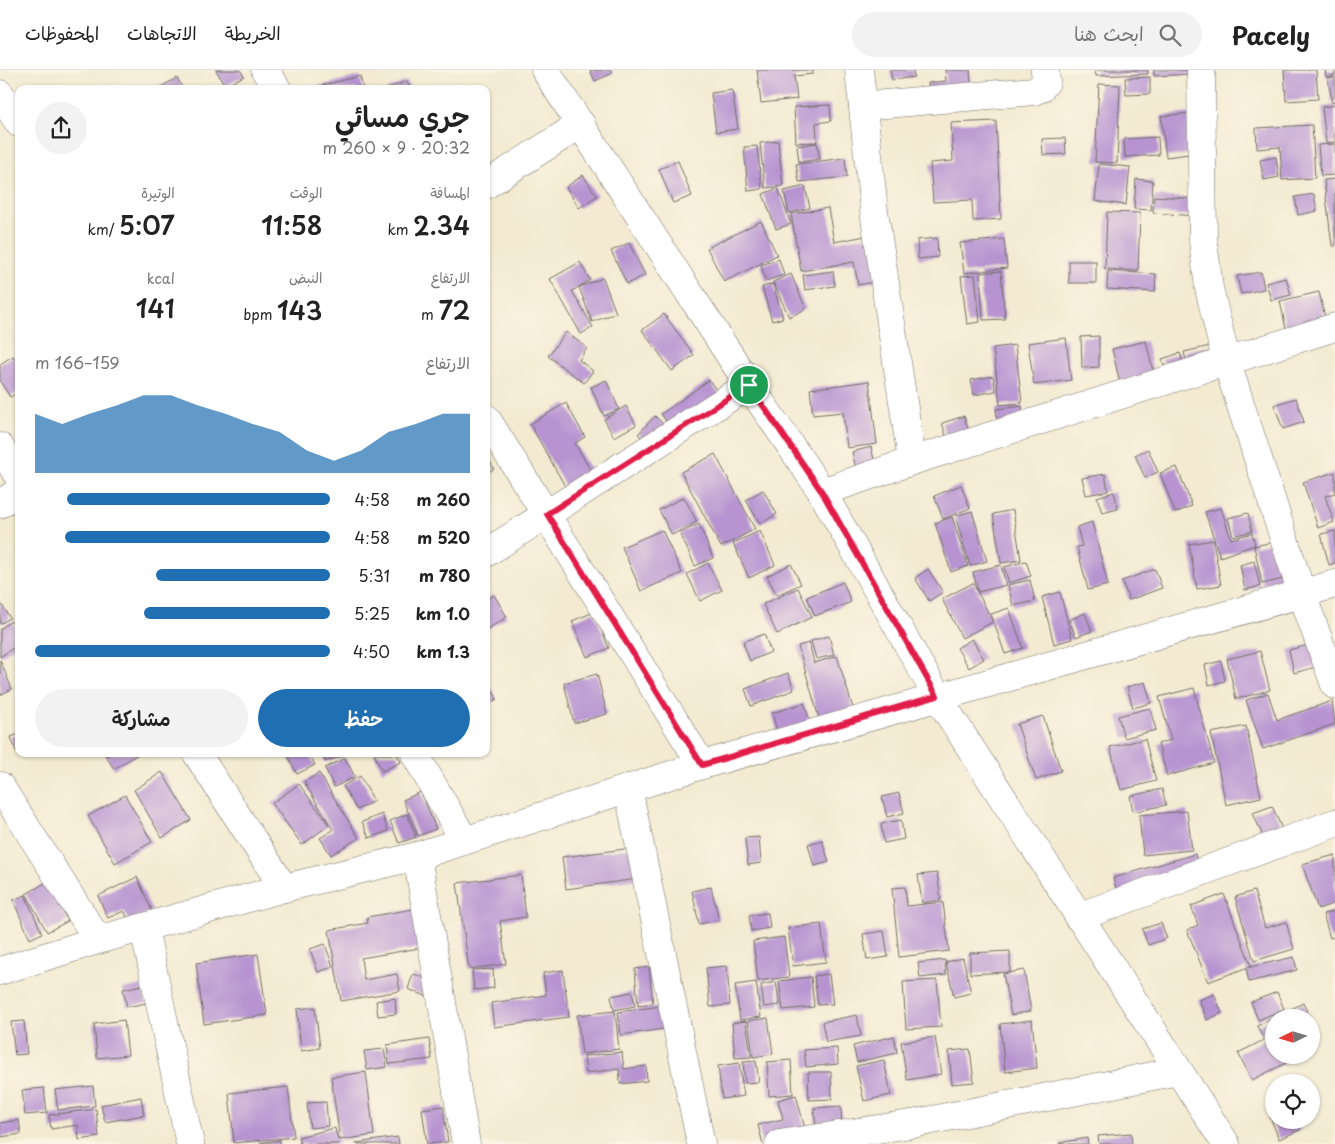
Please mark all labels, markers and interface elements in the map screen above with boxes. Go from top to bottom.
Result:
search box [852,12,1202,57]
text: Pacely [1232,17,1310,53]
text: المحفوظات [25,19,99,46]
text: الاتجاهات [127,19,197,46]
text: الخريطة [225,19,281,46]
text: ابحث هنا [1074,19,1144,47]
icon: search [1156,21,1184,49]
text: جري مسائي [335,94,470,137]
button: share [35,102,87,154]
text: 20:32 · 9 × 260 m [322,135,470,159]
text: الوتيرة [141,182,175,203]
text: الوقت [290,182,322,203]
text: المسافة [430,182,470,203]
text: 5:07 [119,206,175,244]
text: 11:58 [261,206,322,244]
text: 2.34 [413,206,470,244]
text: /km [88,219,119,240]
text: km [387,219,413,240]
text: النبض [289,267,322,288]
text: الارتفاع [431,267,470,288]
text: kcal [147,268,175,289]
text: 141 [136,289,175,327]
text: 143 [277,291,322,329]
text: 72 [438,291,470,329]
text: bpm [243,304,277,325]
text: m [421,304,438,325]
text: 159–166 m [35,350,120,374]
text: الارتفاع [425,350,470,374]
pin [728,364,770,406]
icon: arrive [735,371,763,399]
text: 4:58 [355,487,390,511]
text: 260 m [416,487,470,511]
text: 4:58 [355,525,390,549]
text: 520 m [417,525,470,549]
text: 5:31 [358,563,390,587]
text: 780 m [419,563,470,587]
text: 5:25 [354,601,390,625]
text: 1.0 km [416,601,470,625]
text: 4:50 [353,639,390,663]
text: 1.3 km [417,639,470,663]
button: مشاركة [35,689,248,747]
button: حفظ [258,689,470,747]
north arrow [1265,1009,1320,1064]
map controls [1265,1009,1320,1129]
button: locate [1265,1074,1320,1129]

